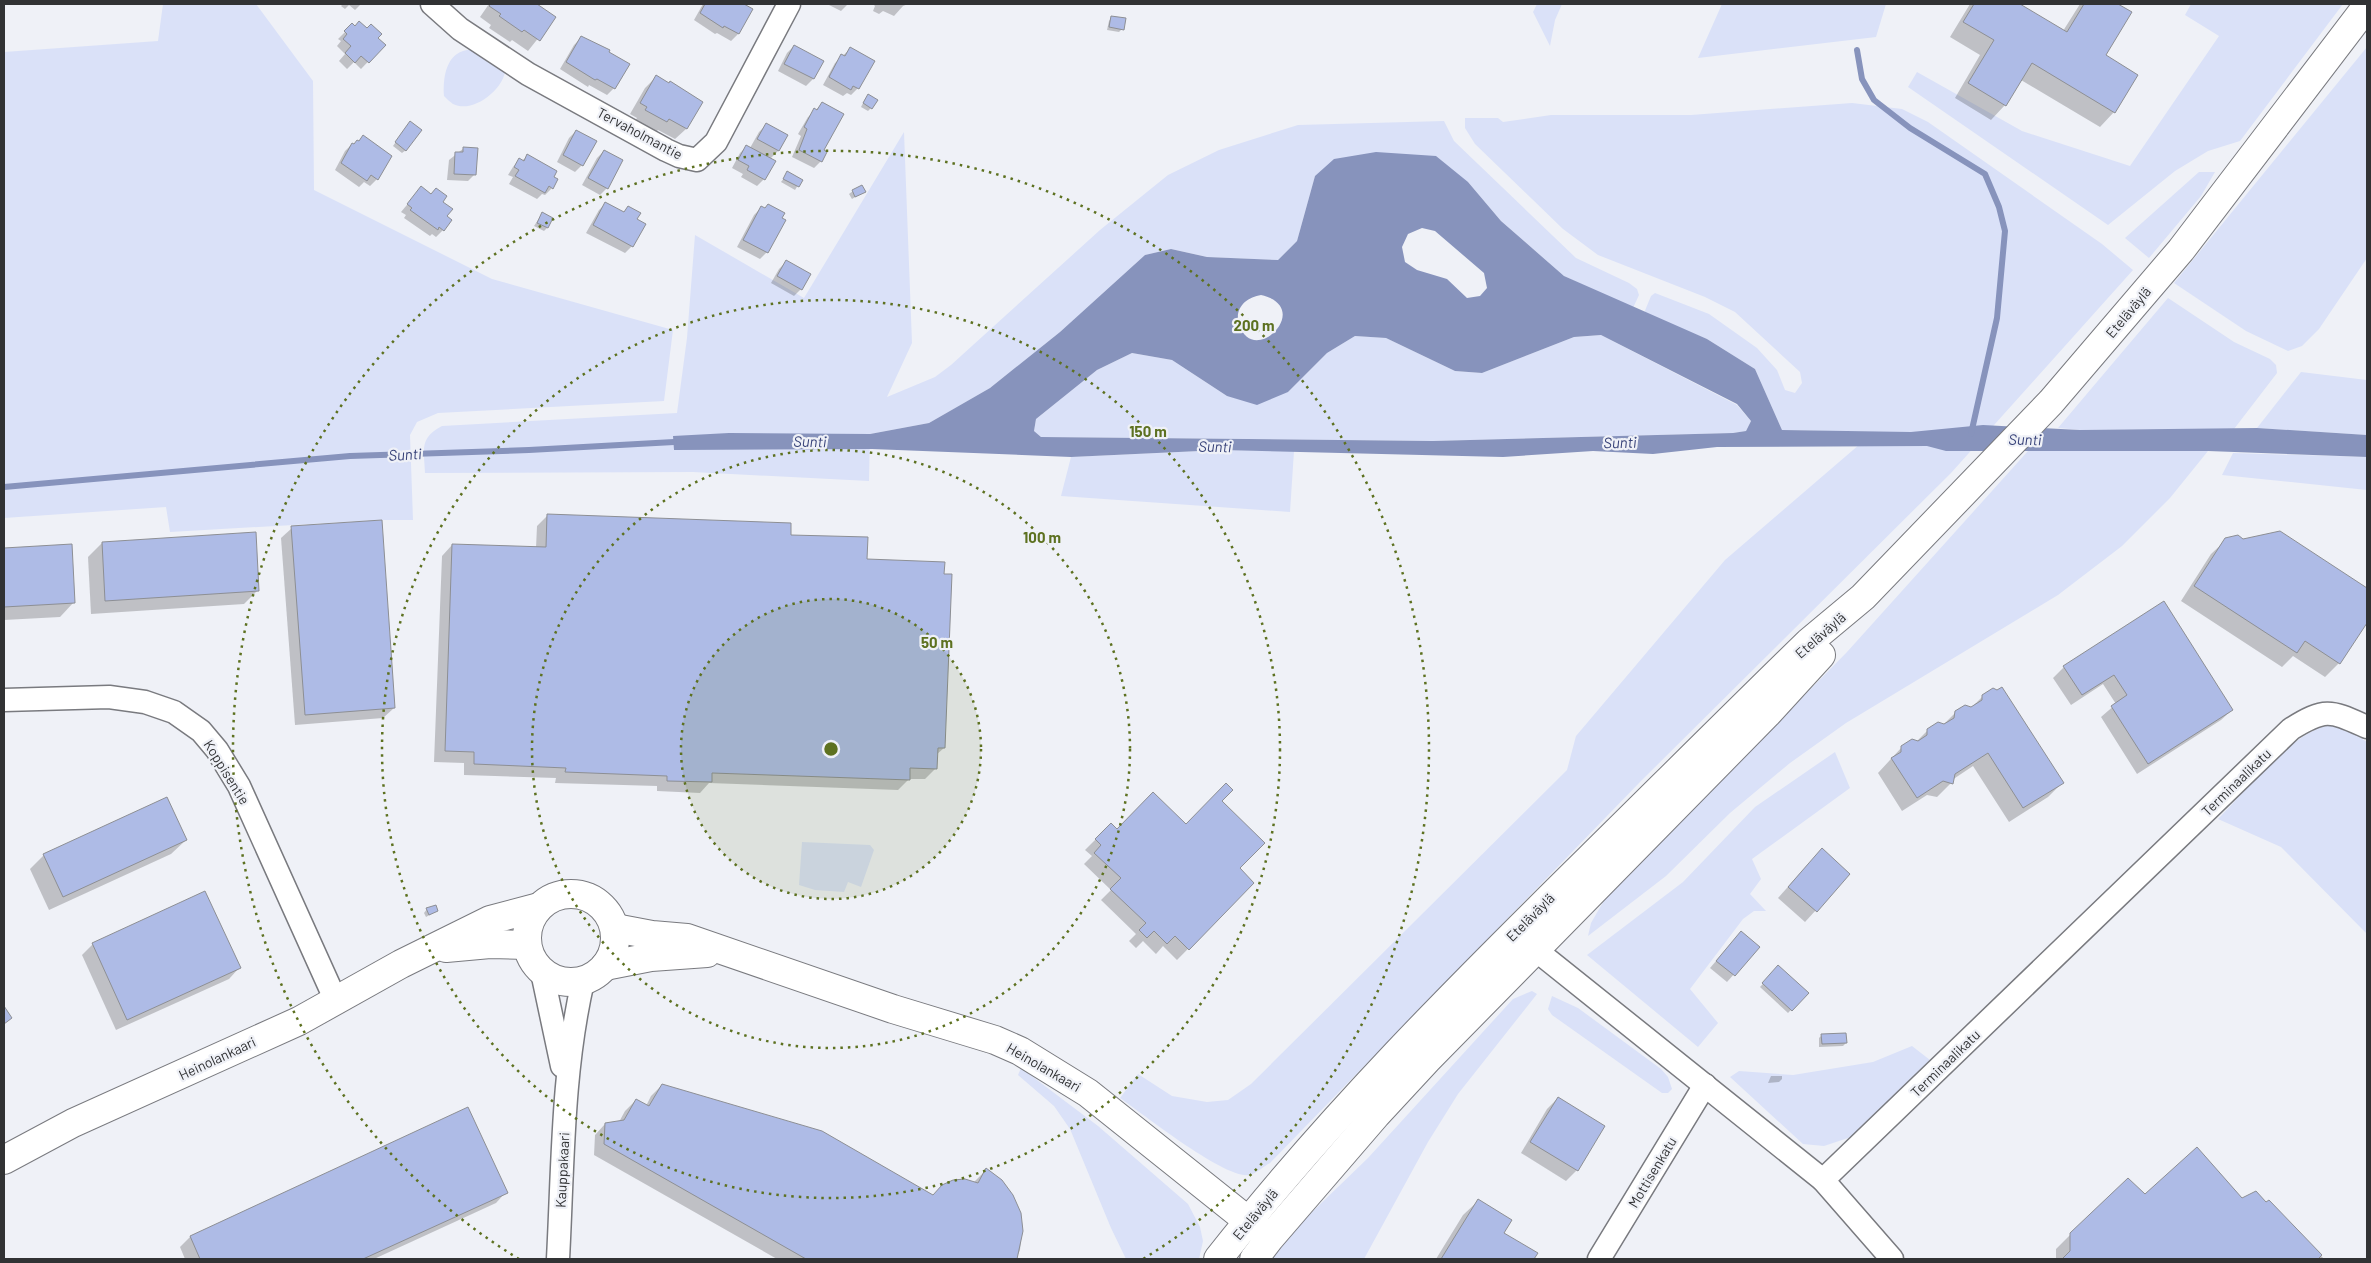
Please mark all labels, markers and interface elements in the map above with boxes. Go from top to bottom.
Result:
street label: Tervaholmantie [594,103,686,163]
street label: Eteläväylä [2102,283,2154,341]
text: 200 m [1233,316,1275,334]
text: 150 m [1129,422,1167,440]
water label: Sunti [2008,430,2042,448]
water label: Sunti [793,432,827,450]
water label: Sunti [1603,433,1637,451]
water label: Sunti [1198,437,1232,455]
water label: Sunti [388,444,422,464]
text: 100 m [1023,528,1061,546]
street label: Eteläväylä [1791,608,1849,662]
text: 50 m [921,633,953,651]
street label: Koppisentie [200,737,254,807]
centre of rings [822,740,840,758]
street label: Terminaalikatu [2198,745,2274,819]
street label: Eteläväylä [1502,889,1558,945]
street label: Terminaalikatu [1907,1026,1983,1100]
street label: Heinolankaari [176,1033,258,1083]
street label: Heinolankaari [1004,1039,1084,1095]
street label: Kauppakaari [552,1132,572,1208]
street label: Mottisenkatu [1624,1133,1680,1211]
street label: Eteläväylä [1229,1185,1281,1243]

